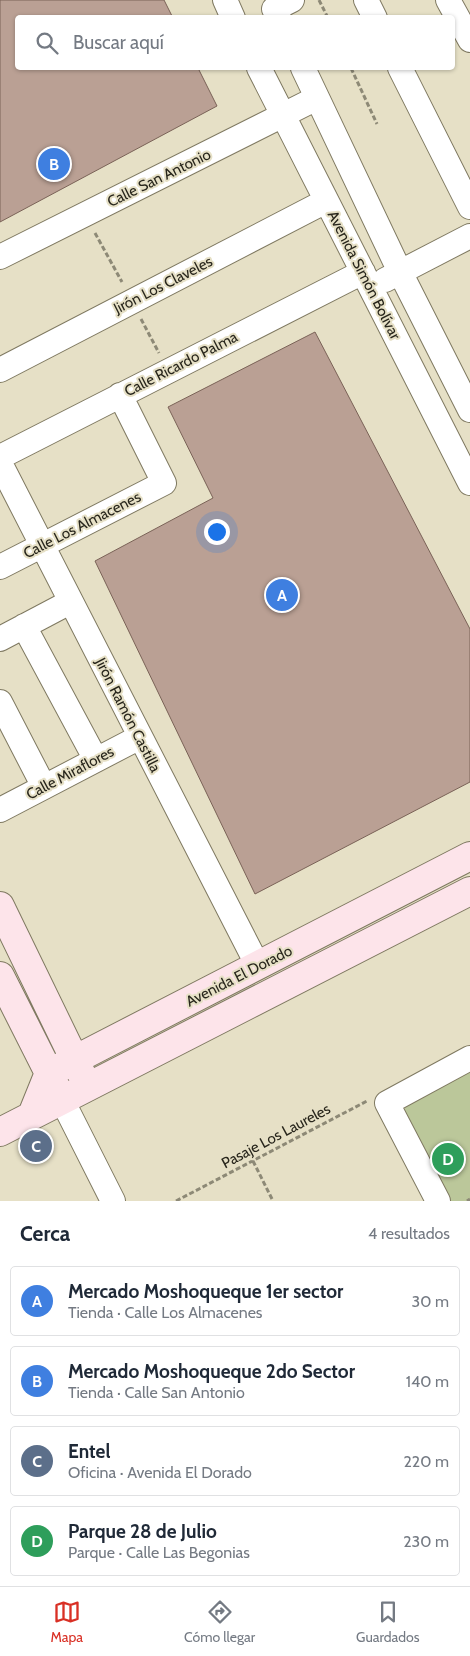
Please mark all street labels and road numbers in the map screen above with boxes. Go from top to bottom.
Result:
street label: Calle San Antonio [104,145,214,211]
street label: Avenida Simón Bolívar [324,208,404,343]
street label: Jirón Los Claveles [110,252,215,318]
street label: Calle Ricardo Palma [121,327,241,400]
street label: Calle Los Almacenes [20,488,144,562]
street label: Jirón Ramón Castilla [91,654,165,776]
street label: Calle Miraflores [23,742,117,804]
street label: Avenida El Dorado [183,941,295,1011]
street label: Pasaje Los Laureles [219,1100,333,1172]

